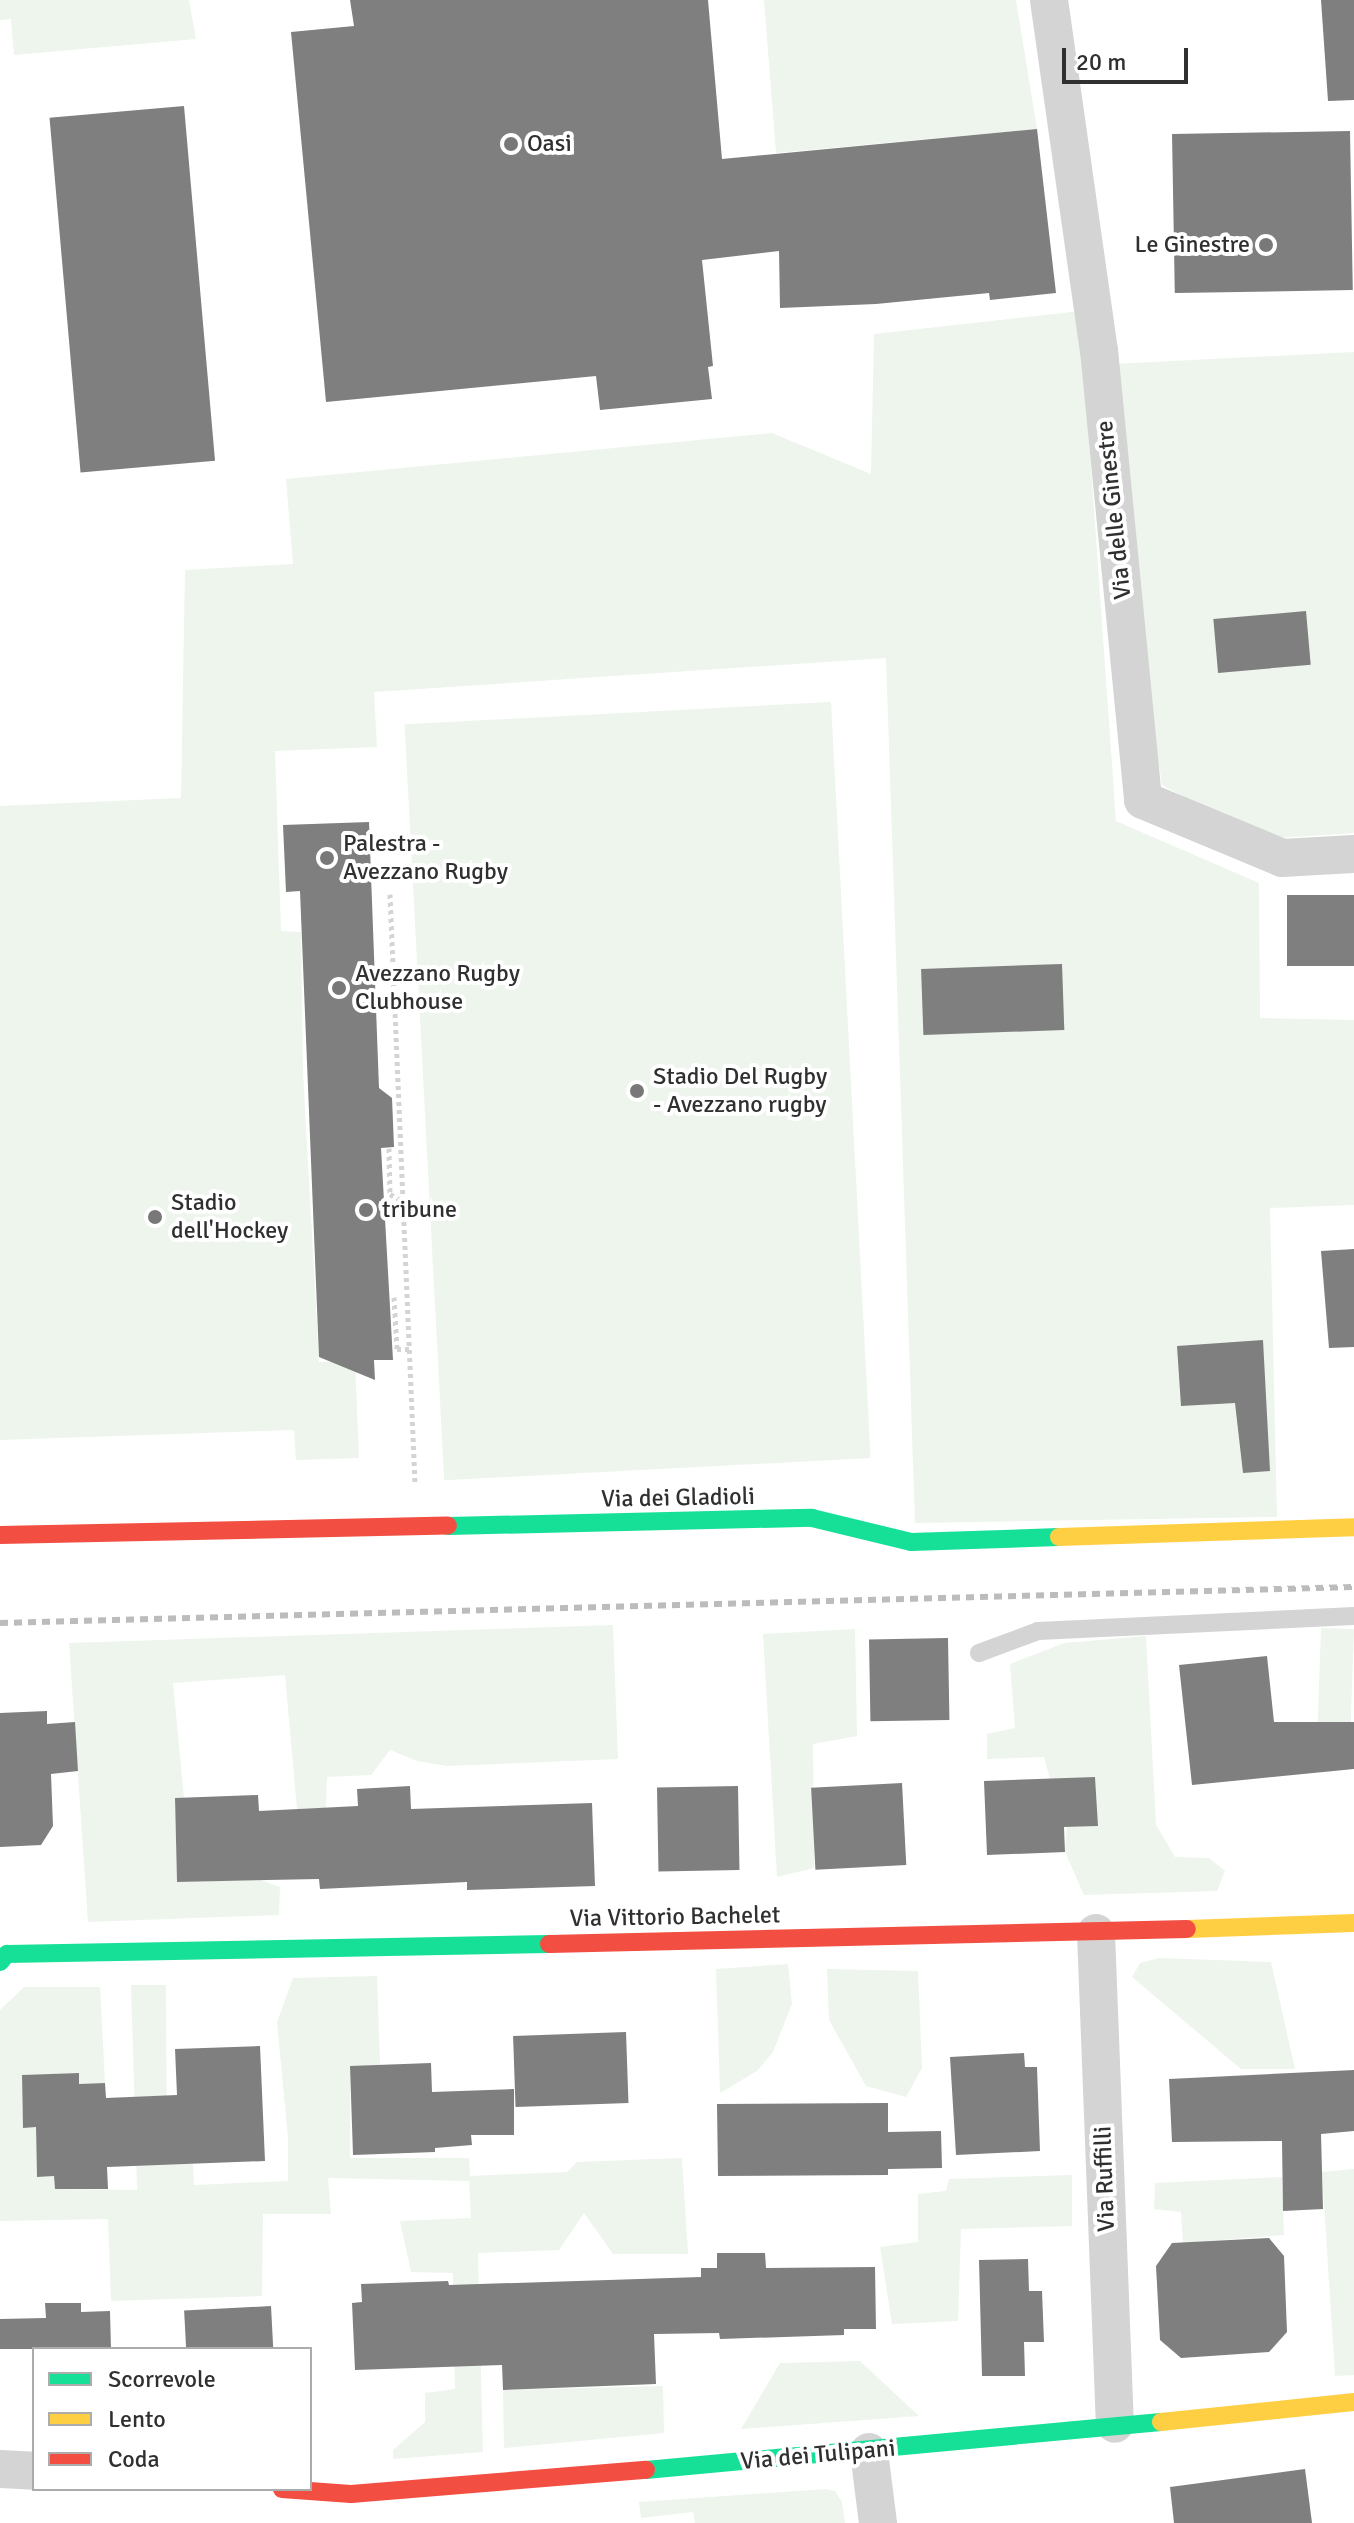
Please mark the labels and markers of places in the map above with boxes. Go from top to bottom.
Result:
place label: Oasi [527,130,572,158]
marker: Oasi [502,135,520,153]
place label: Le Ginestre [1134,231,1250,259]
marker: Le Ginestre [1257,236,1275,254]
place label: Palestra - Avezzano Rugby [343,830,508,886]
marker: Palestra - Avezzano Rugby [318,849,336,867]
place label: Avezzano Rugby Clubhouse [355,960,520,1016]
marker: Avezzano Rugby Clubhouse [330,979,348,997]
place label: Stadio Del Rugby - Avezzano rugby [653,1063,827,1119]
marker: Stadio Del Rugby - Avezzano rugby [628,1082,646,1100]
place label: Stadio dell'Hockey [171,1189,288,1245]
place label: tribune [382,1196,457,1224]
marker: tribune [357,1201,375,1219]
marker: Stadio dell'Hockey [146,1208,164,1226]

